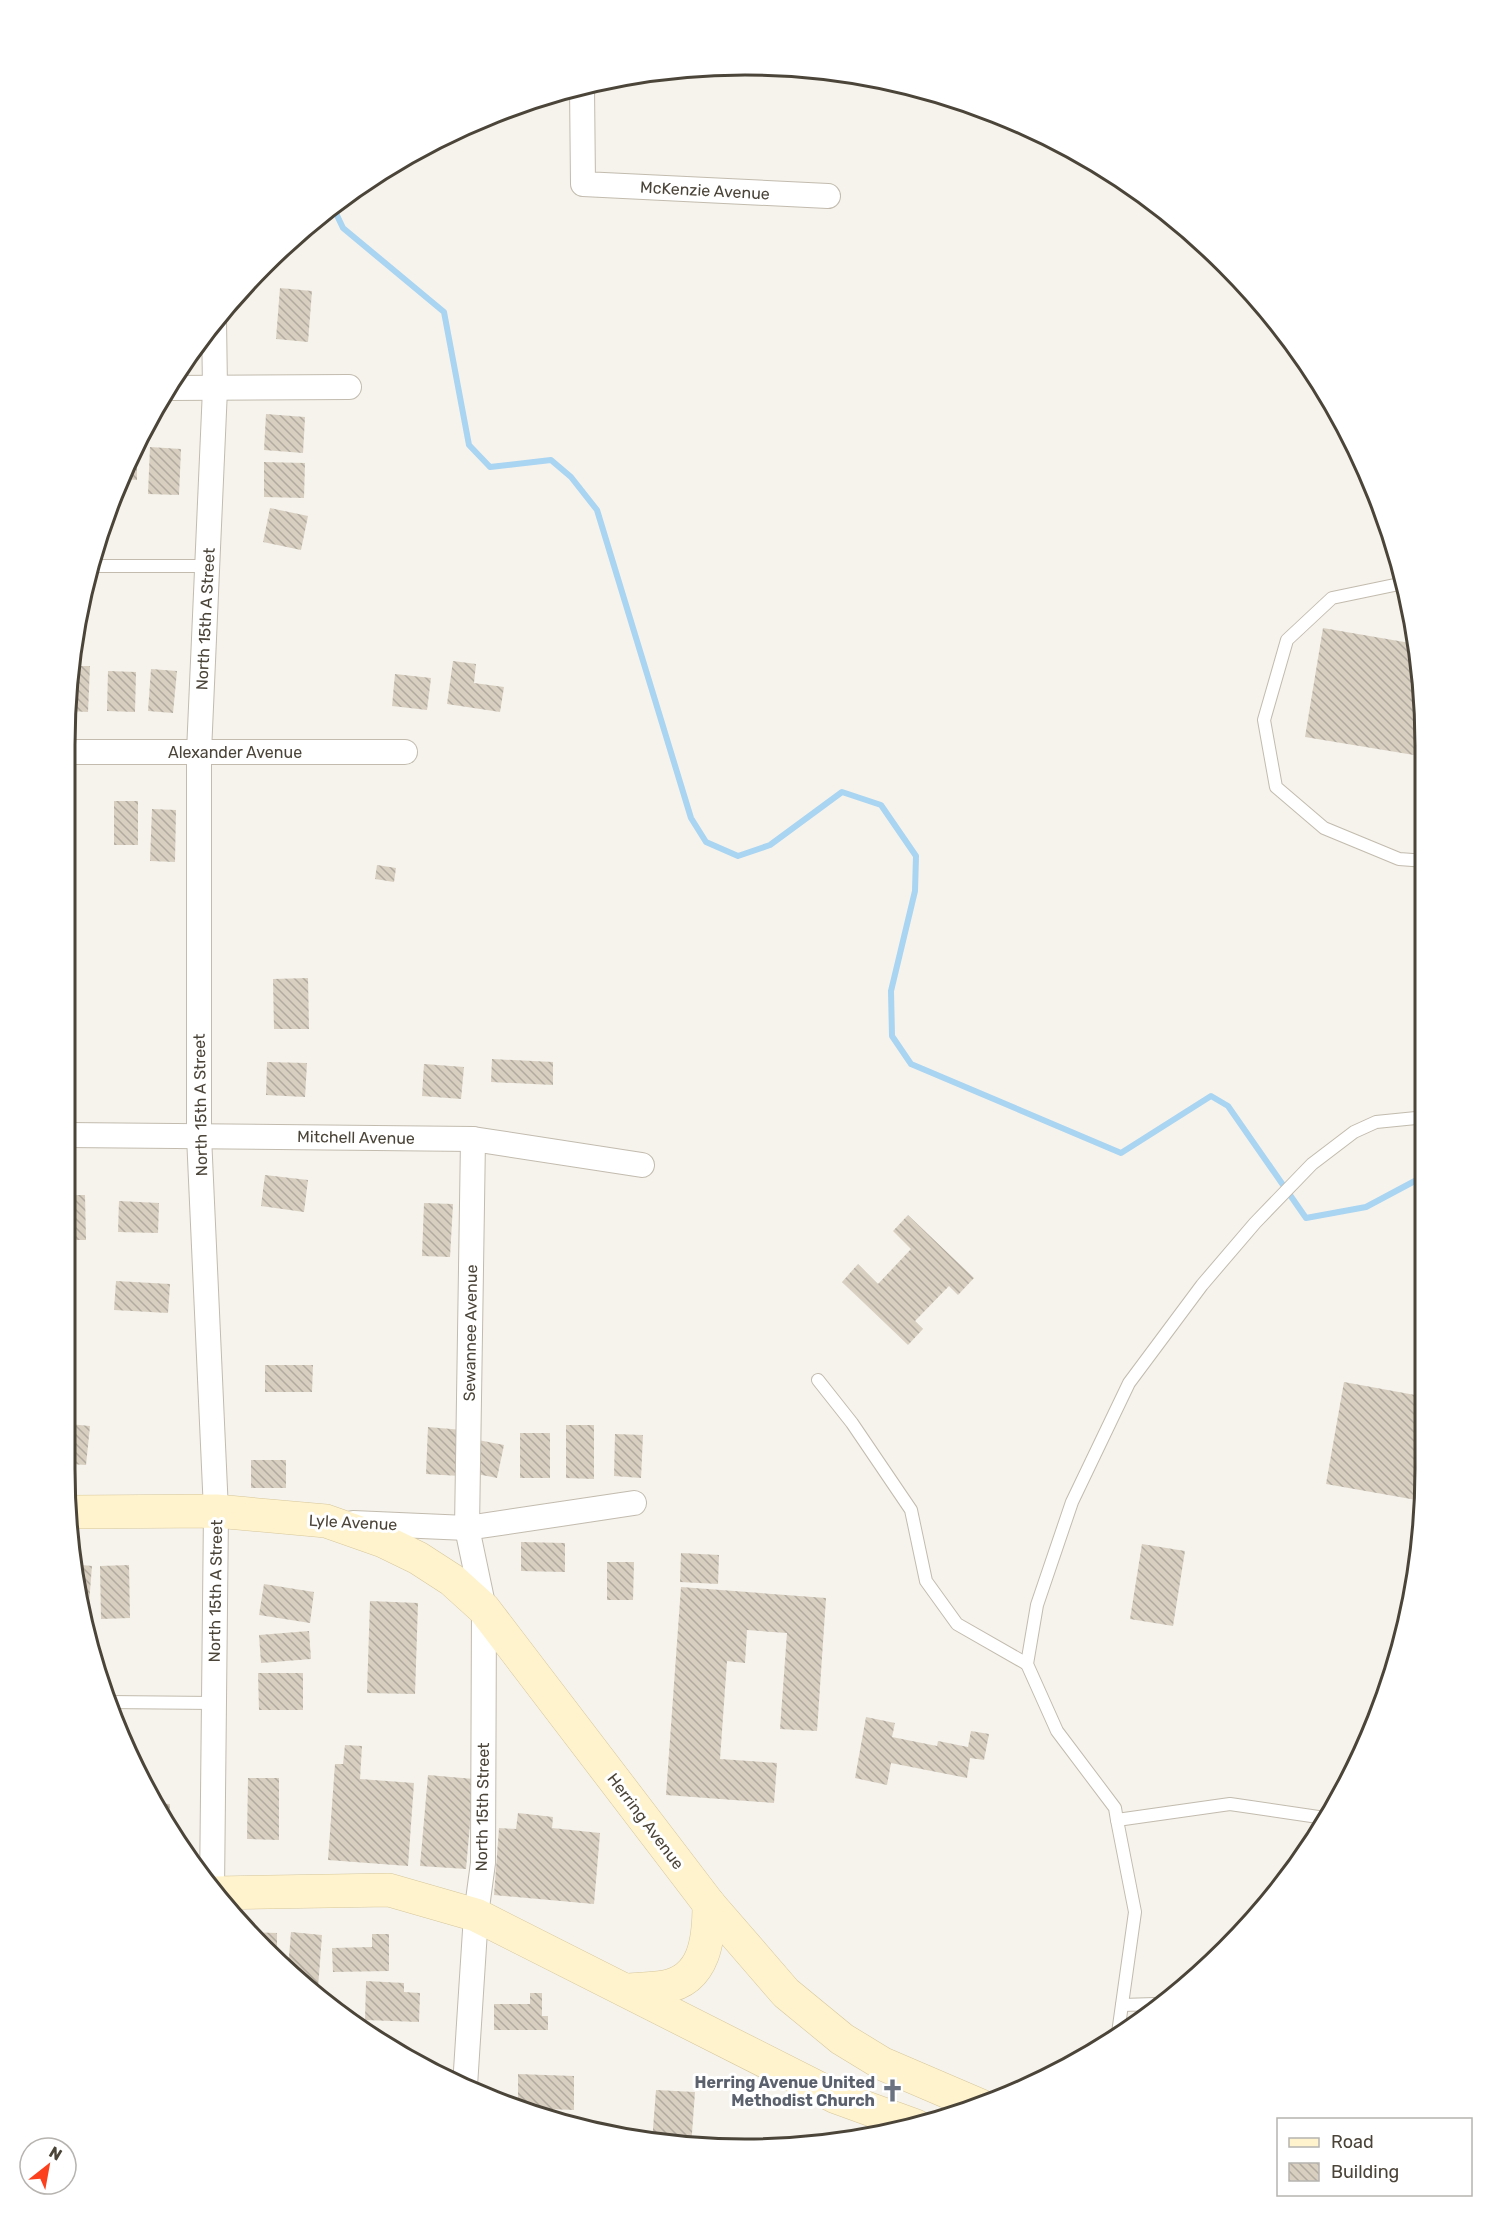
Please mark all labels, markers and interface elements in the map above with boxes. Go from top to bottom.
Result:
street label: McKenzie Avenue [640,178,770,203]
street label: North 15th A Street [192,547,219,691]
street label: Alexander Avenue [168,743,302,762]
street label: North 15th A Street [190,1034,211,1176]
street label: Mitchell Avenue [297,1127,415,1148]
street label: Sewannee Avenue [460,1264,481,1402]
street label: Lyle Avenue [308,1511,398,1534]
street label: North 15th A Street [205,1520,226,1662]
street label: North 15th Street [472,1742,493,1872]
street label: Herring Avenue [603,1770,688,1873]
place label: Herring Avenue United Methodist Church [694,2073,875,2110]
church icon: Herring Avenue United Methodist Church [880,2078,906,2104]
legend [1277,2118,1472,2196]
text: Road [1331,2131,1374,2153]
north arrow [18,2136,78,2196]
text: N [46,2142,65,2165]
text: Building [1331,2161,1399,2183]

